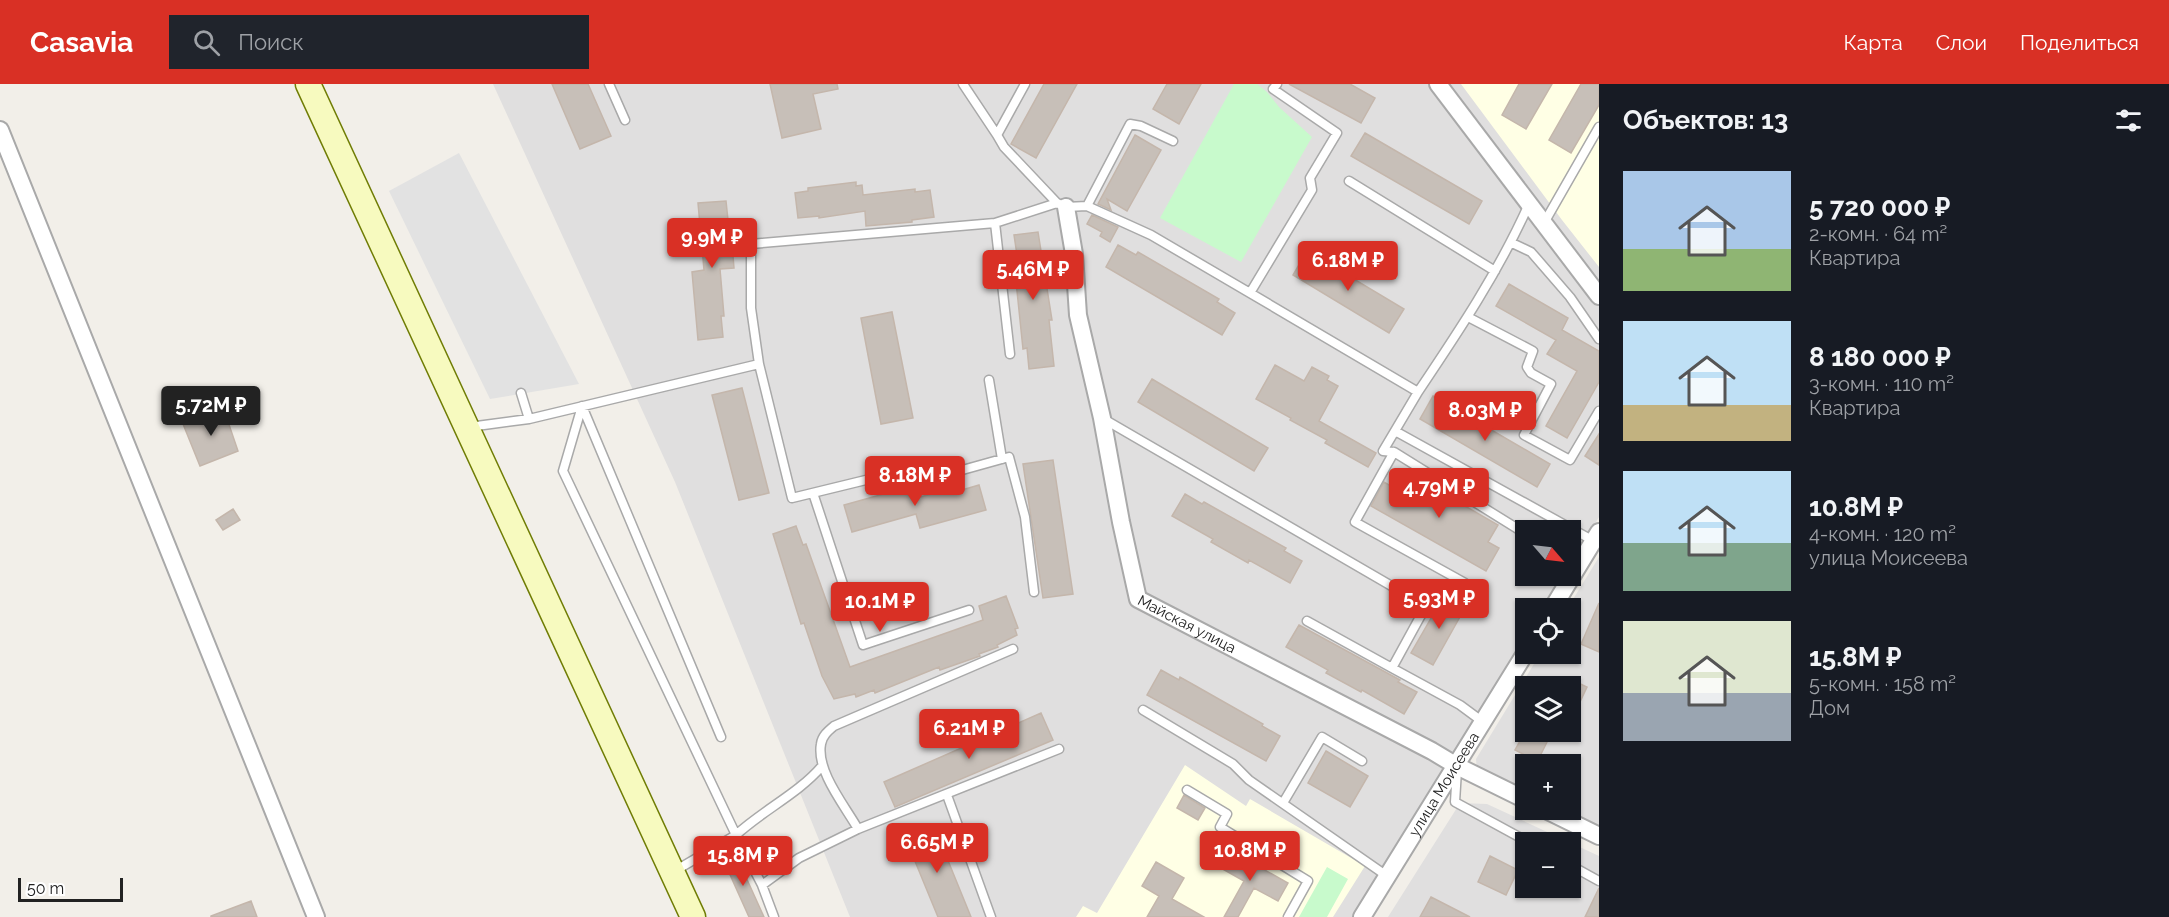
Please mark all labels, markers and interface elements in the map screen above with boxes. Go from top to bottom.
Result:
search box [169,15,589,69]
text: Casavia [30,26,133,59]
icon: search [190,26,223,59]
text: Поиск [238,29,304,55]
text: Карта [1844,30,1903,55]
text: Слои [1936,30,1987,55]
text: Поделиться [2020,30,2139,55]
icon: filters [2112,104,2145,137]
text: Объектов: 13 [1623,105,1788,135]
text: 5 720 000 ₽ [1809,192,1950,222]
icon: home [1671,195,1743,267]
pin: 9.9M ₽ [663,218,761,269]
text: 2-комн. · 64 m² [1809,222,1947,246]
text: 9.9M ₽ [681,225,743,249]
pin: 6.18M ₽ [1293,241,1403,292]
text: Квартира [1809,246,1900,270]
text: 6.18M ₽ [1312,248,1384,272]
pin: 5.46M ₽ [978,250,1088,301]
text: 5.46M ₽ [997,257,1069,281]
text: 8 180 000 ₽ [1809,342,1951,372]
icon: home [1671,345,1743,417]
text: 3-комн. · 110 m² [1809,372,1954,396]
pin: 5.72M ₽ [156,386,266,437]
pin: 8.03M ₽ [1430,391,1540,442]
text: 5.72M ₽ [175,393,247,417]
text: Квартира [1809,396,1900,420]
text: 8.03M ₽ [1448,398,1522,422]
pin: 8.18M ₽ [860,456,970,507]
text: 8.18M ₽ [879,463,951,487]
pin: 4.79M ₽ [1384,468,1494,519]
text: 4.79M ₽ [1403,475,1475,499]
text: 10.8M ₽ [1809,492,1903,522]
icon: home [1671,495,1743,567]
north arrow [1515,520,1581,586]
map controls [1515,520,1581,898]
text: 4-комн. · 120 m² [1809,522,1956,546]
text: улица Моисеева [1809,546,1968,570]
pin: 5.93M ₽ [1384,579,1494,630]
pin: 10.1M ₽ [825,582,935,633]
text: 5.93M ₽ [1403,586,1475,610]
text: 10.1M ₽ [845,589,915,613]
street label: Майская улица [1135,591,1239,657]
button: locate [1515,598,1581,664]
text: 15.8M ₽ [1809,642,1902,672]
icon: home [1671,645,1743,717]
text: 5-комн. · 158 m² [1809,672,1956,696]
button: layers [1515,676,1581,742]
text: Дом [1809,696,1850,720]
pin: 6.21M ₽ [914,709,1024,760]
text: 6.21M ₽ [933,716,1005,740]
street label: улица Моисеева [1405,729,1483,840]
button: + [1515,754,1581,820]
pin: 6.65M ₽ [882,823,992,874]
text: 6.65M ₽ [900,830,974,854]
pin: 10.8M ₽ [1195,831,1305,882]
button: − [1515,832,1581,898]
pin: 15.8M ₽ [688,836,798,887]
text: 10.8M ₽ [1214,838,1286,862]
text: 15.8M ₽ [707,843,779,867]
scale bar [18,875,123,902]
text: 50 m [27,879,64,898]

